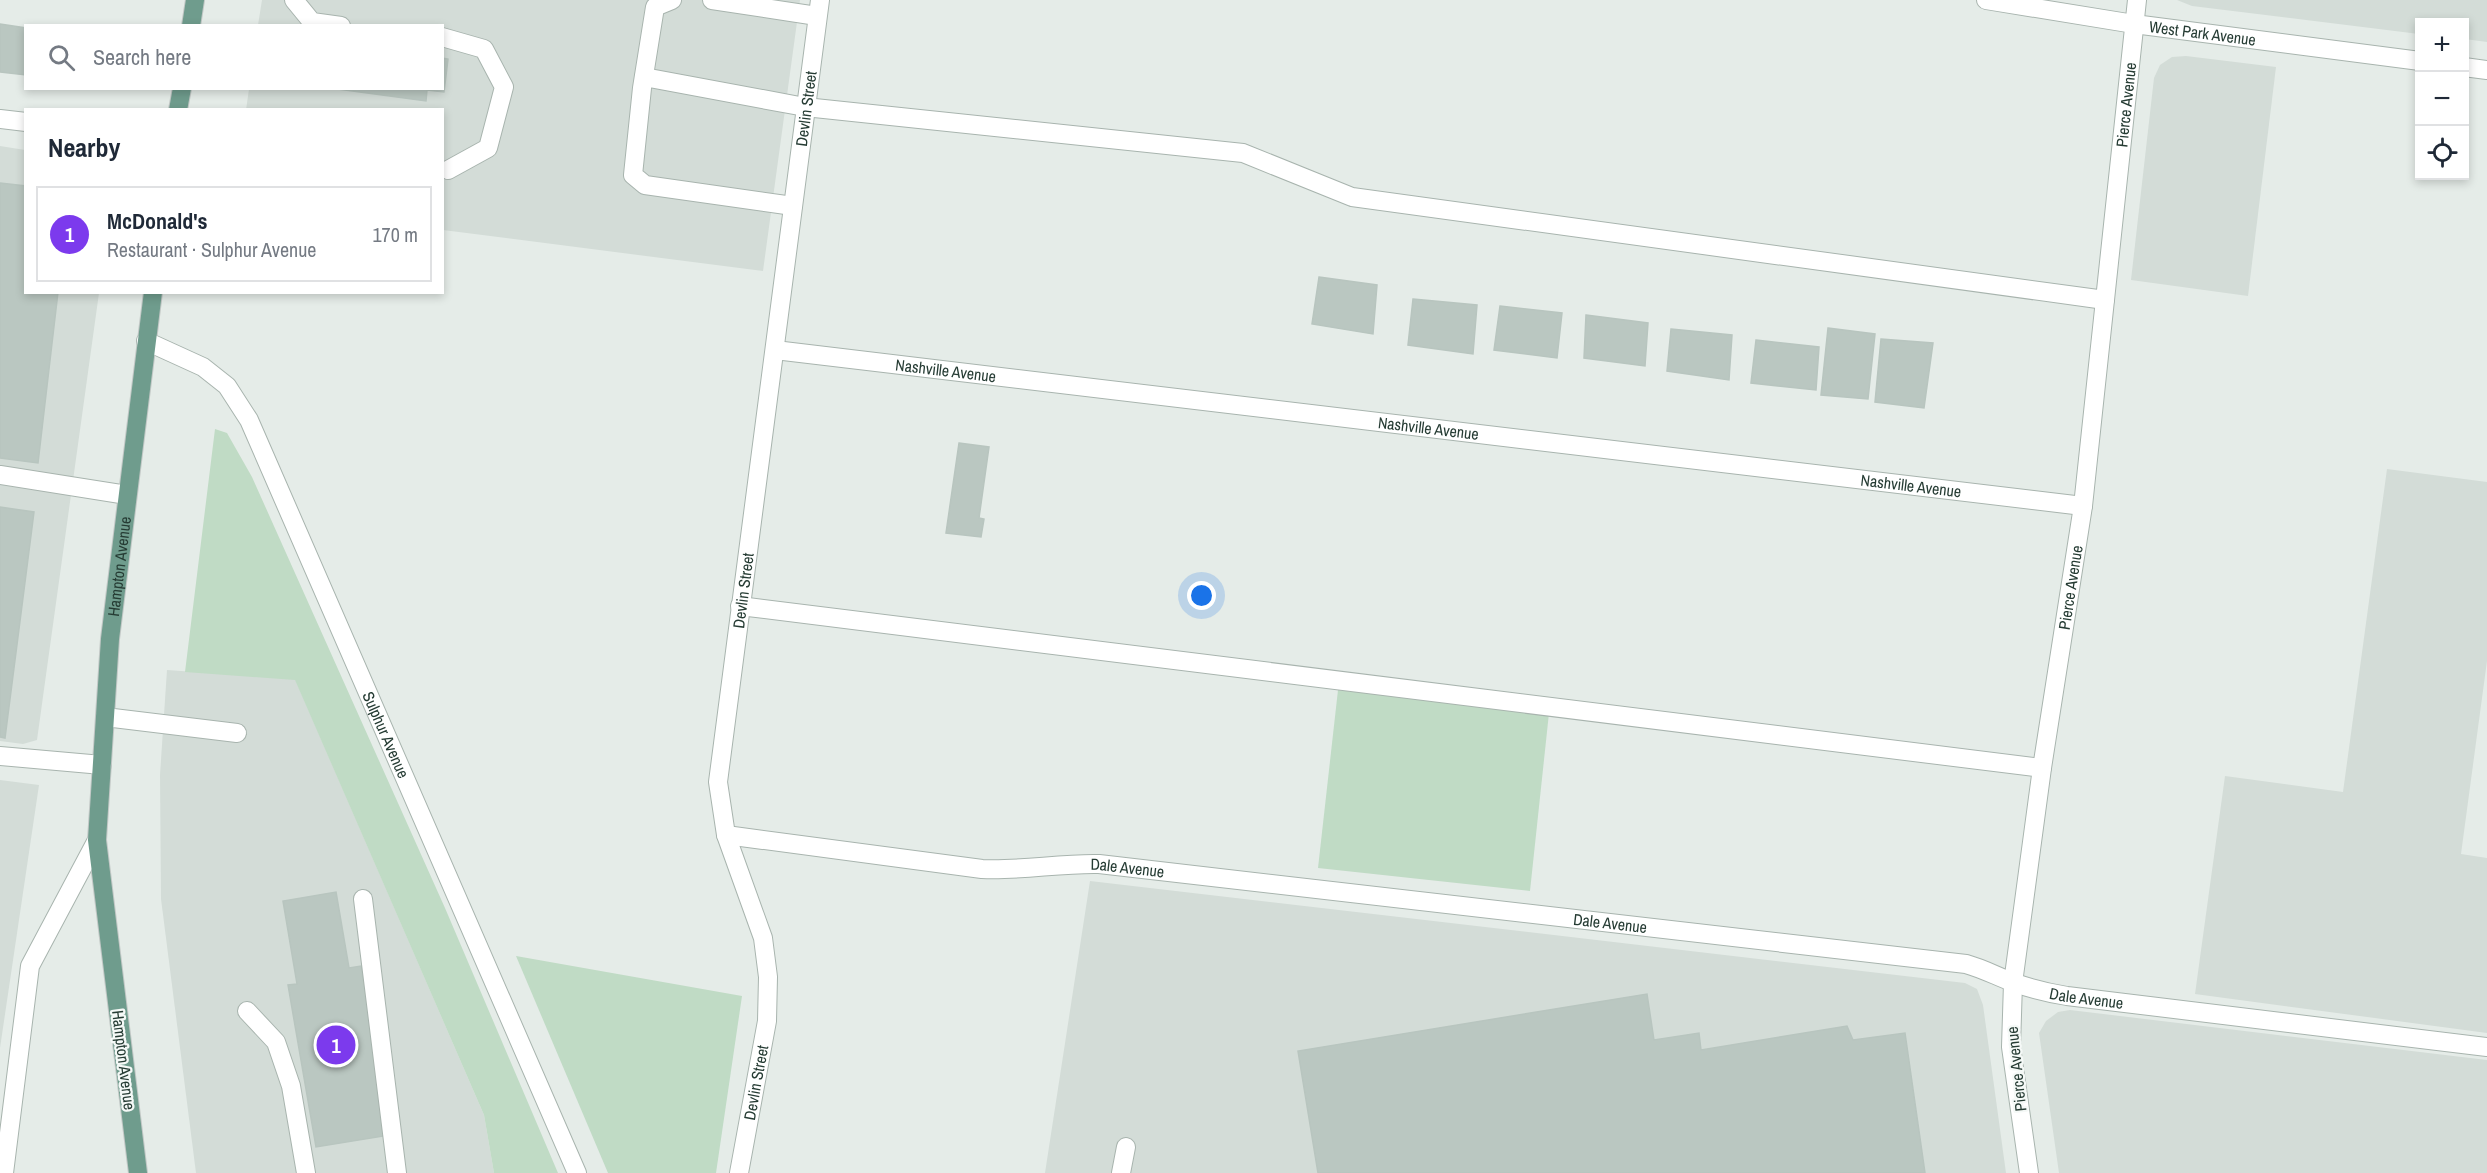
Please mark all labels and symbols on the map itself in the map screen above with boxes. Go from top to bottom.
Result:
street label: West Park Avenue [2148,15,2257,51]
street label: Pierce Avenue [2110,61,2141,148]
street label: Devlin Street [790,69,822,148]
street label: Nashville Avenue [894,353,997,387]
street label: Nashville Avenue [1377,411,1480,445]
street label: Nashville Avenue [1859,469,1963,502]
street label: Hampton Avenue [102,515,136,618]
street label: Pierce Avenue [2053,544,2088,631]
street label: Devlin Street [727,551,759,630]
your location [1187,581,1216,610]
street label: Sulphur Avenue [358,688,415,781]
street label: Dale Avenue [1090,853,1166,882]
street label: Dale Avenue [1572,908,1648,938]
street label: Dale Avenue [2048,982,2125,1014]
street label: Hampton Avenue [107,1009,141,1111]
pin: 1 [316,1022,356,1068]
street label: Pierce Avenue [2001,1026,2031,1112]
street label: Devlin Street [738,1043,773,1122]

